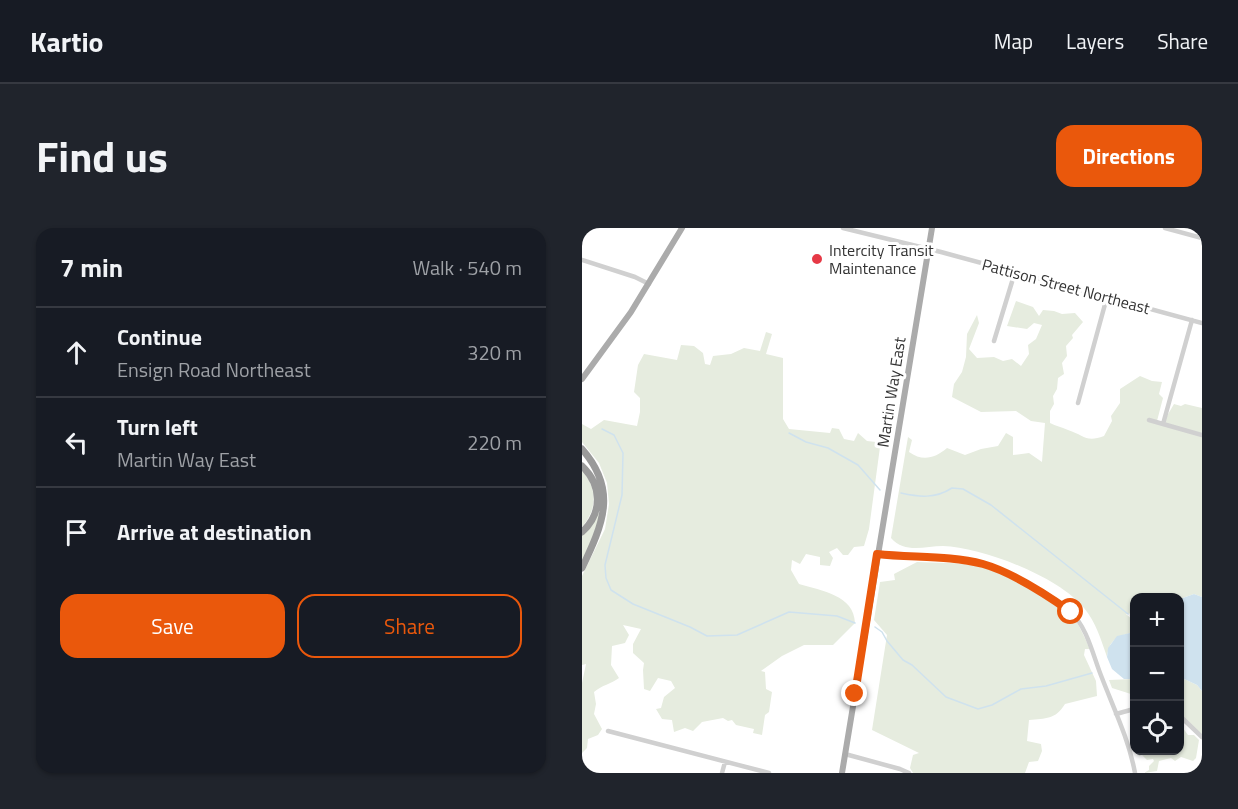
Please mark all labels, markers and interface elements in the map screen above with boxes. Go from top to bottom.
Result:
text: Kartio [30,20,104,63]
text: Map [994,25,1033,57]
text: Layers [1066,25,1124,57]
text: Share [1157,25,1208,57]
text: Find us [36,124,168,188]
button: Directions [1056,125,1202,187]
place label: Intercity Transit Maintenance [829,238,934,280]
text: 7 min [60,248,123,287]
text: Walk · 540 m [413,252,522,283]
marker: Intercity Transit Maintenance [810,252,824,266]
street label: Pattison Street Northeast [979,252,1153,320]
text: Continue [117,320,202,354]
street label: Martin Way East [870,335,912,449]
icon: ahead [60,336,93,369]
text: 320 m [467,337,522,368]
text: Ensign Road Northeast [117,354,311,385]
text: Turn left [117,410,198,444]
icon: left [60,426,93,459]
text: 220 m [467,427,522,458]
text: Martin Way East [117,444,256,475]
text: Arrive at destination [117,515,312,549]
icon: arrive [60,516,93,549]
map controls [1130,593,1184,755]
button: + [1130,593,1184,647]
button: Save [60,594,285,658]
button: Share [297,594,522,658]
route start [1057,598,1083,624]
button: − [1130,647,1184,701]
route end [841,680,867,706]
button: locate [1130,701,1184,755]

